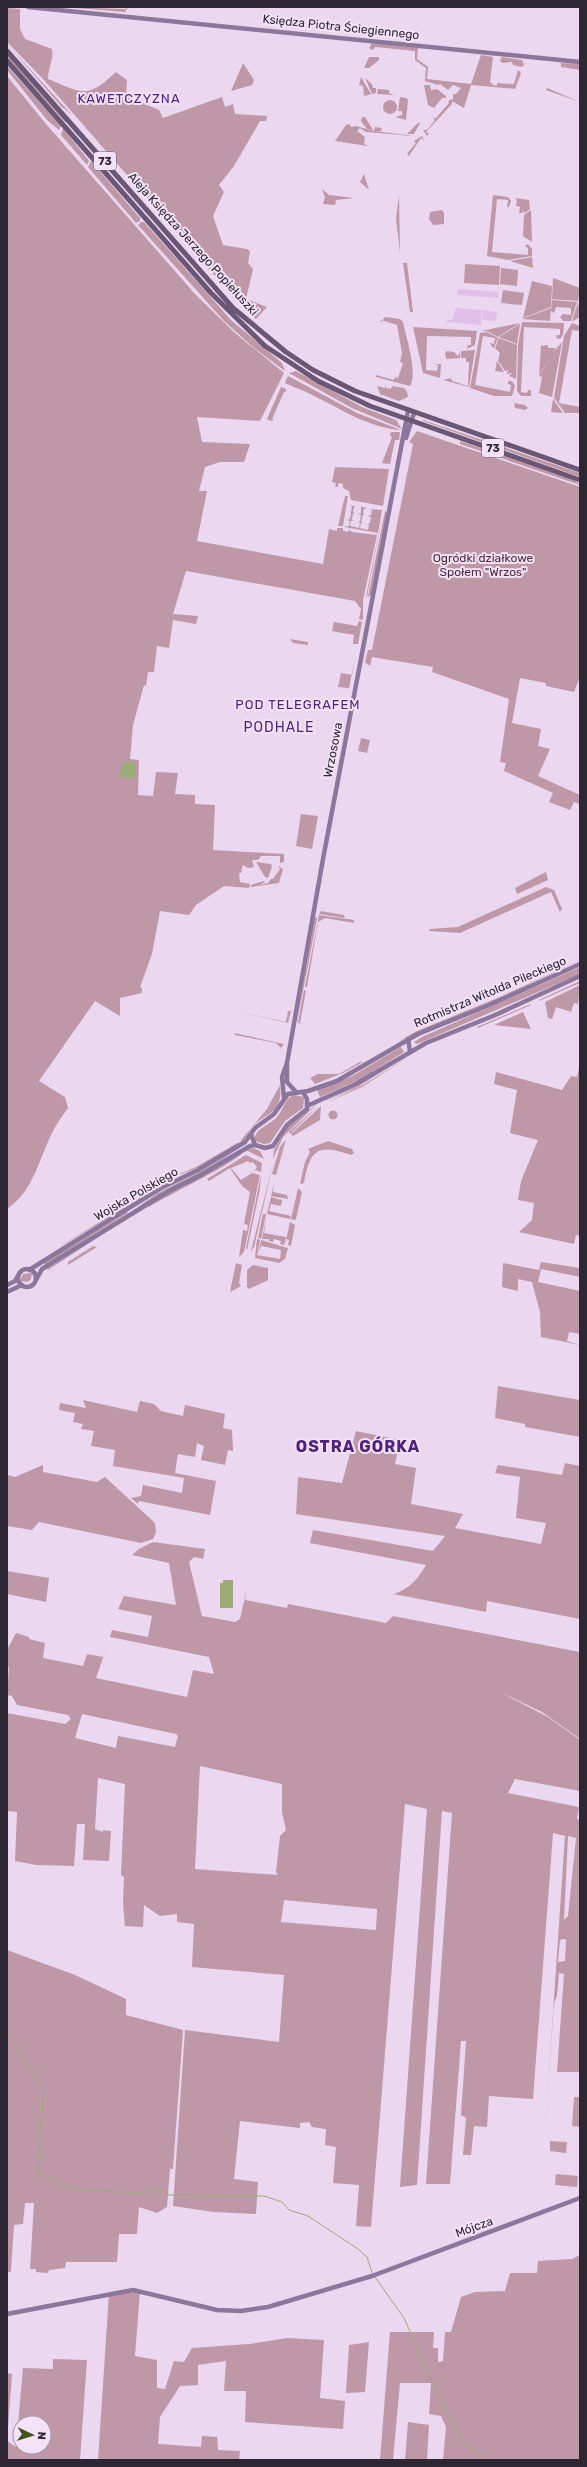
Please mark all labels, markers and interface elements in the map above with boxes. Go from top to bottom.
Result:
street label: Księdza Piotra Ściegiennego [262,12,420,42]
district label: KAWETCZYZNA [77,91,181,106]
road number: 73 [94,152,116,170]
street label: Aleja Księdza Jerzego Popiełuszki [125,170,261,319]
road number: 73 [482,439,504,457]
park label: Ogródki działkowe Społem "Wrzos" [433,551,534,579]
district label: POD TELEGRAFEM [235,697,361,712]
district label: PODHALE [244,719,314,736]
street label: Wrzosowa [321,721,345,779]
street label: Rotmistrza Witolda Pileckiego [412,953,568,1031]
street label: Wojska Polskiego [92,1164,181,1224]
district label: OSTRA GÓRKA [296,1436,420,1456]
street label: Mójcza [453,2214,495,2240]
north arrow [12,2415,52,2455]
text: N [35,2431,48,2440]

